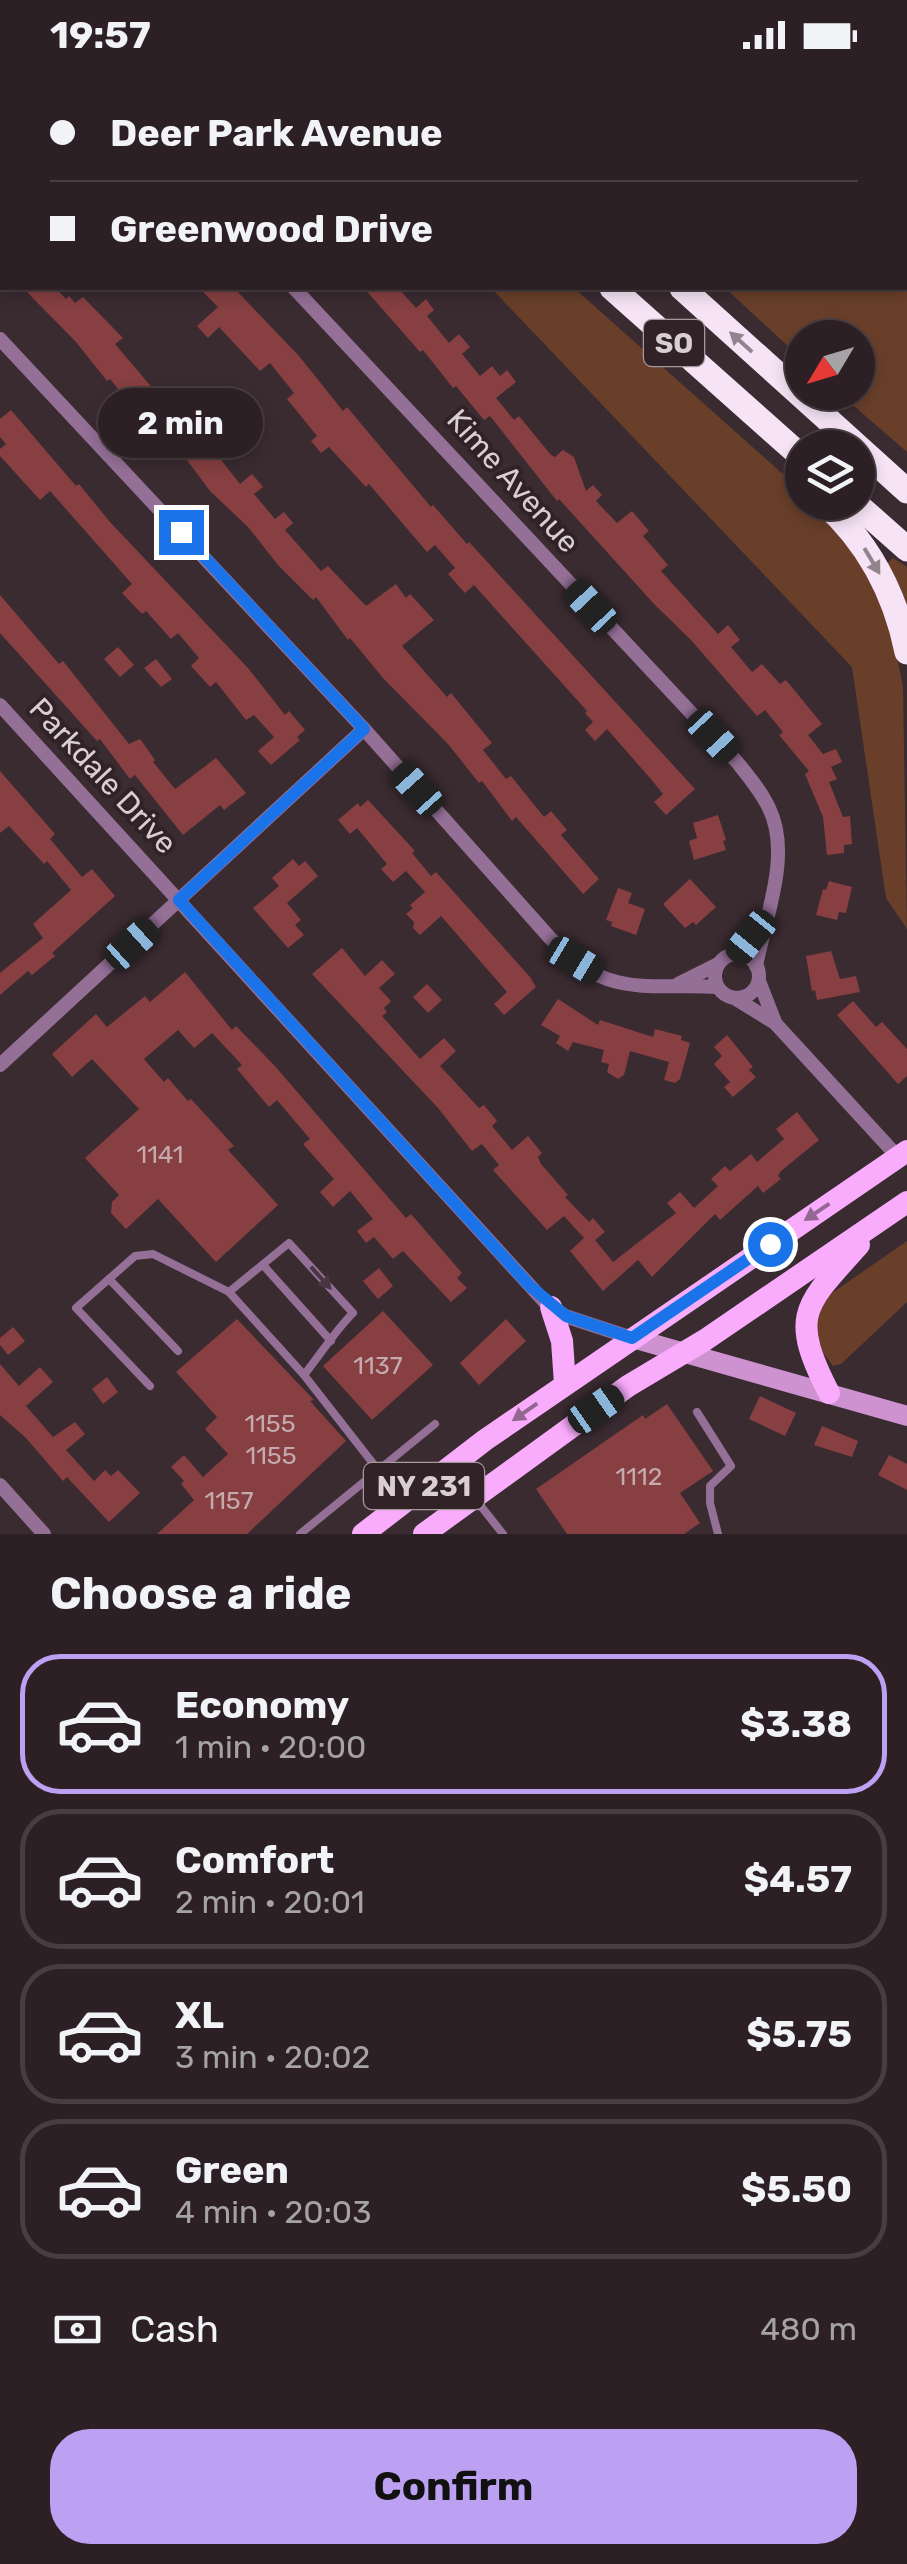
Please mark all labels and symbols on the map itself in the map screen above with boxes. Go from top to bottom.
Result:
road number: SO [644,320,704,366]
north arrow [785,320,875,410]
one-way arrow [729,331,753,354]
callout: 2 min [99,387,264,457]
street label: Kime Avenue [439,402,587,560]
route end [159,510,204,555]
one-way arrow [863,547,880,575]
car [560,575,622,639]
street label: Parkdale Drive [22,691,184,861]
car [682,704,744,768]
car [386,757,448,821]
car [720,904,782,970]
car [100,913,164,975]
car [542,932,608,988]
house number: 1141 [136,1140,184,1169]
one-way arrow [804,1202,831,1221]
route start [748,1222,793,1267]
one-way arrow [310,1266,332,1291]
house number: 1137 [353,1351,403,1380]
car [563,1380,629,1438]
one-way arrow [512,1402,539,1421]
house number: 1155 [244,1409,296,1438]
house number: 1155 [245,1441,297,1470]
house number: 1112 [616,1462,662,1491]
road number: NY 231 [364,1463,484,1509]
house number: 1157 [204,1486,254,1515]

